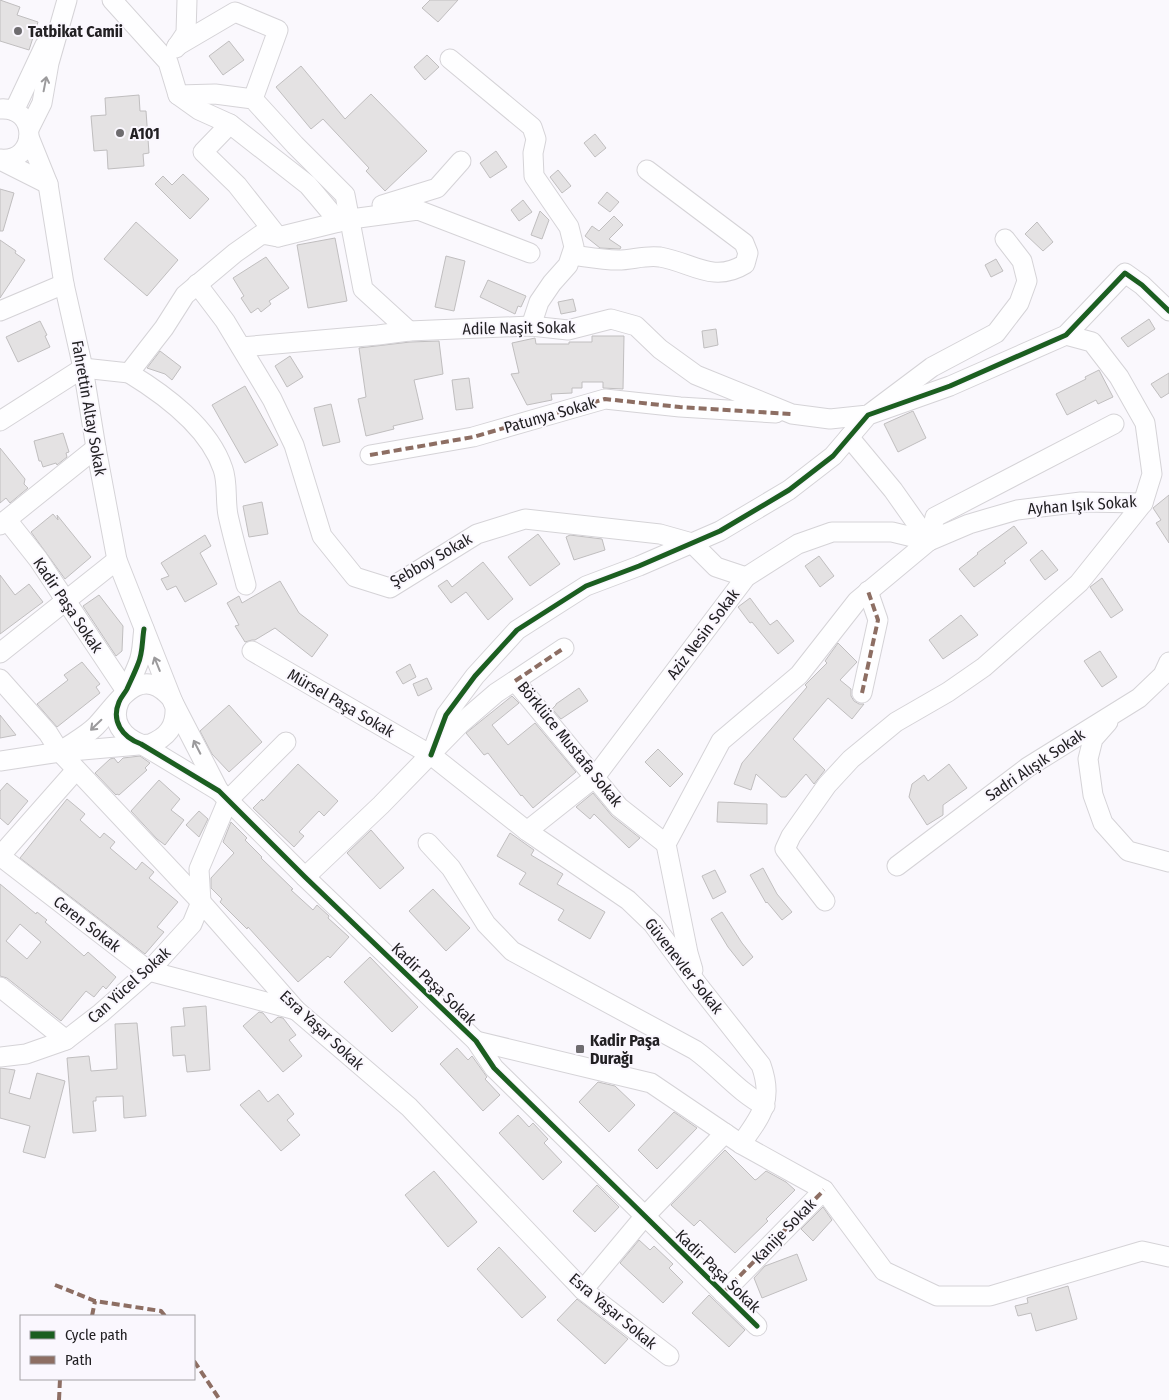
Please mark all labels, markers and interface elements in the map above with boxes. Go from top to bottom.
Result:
place label: Tatbikat Camii [28,22,123,41]
marker: Tatbikat Camii [12,25,24,37]
one-way arrow [41,76,51,92]
place label: A101 [129,124,160,143]
marker: A101 [114,127,126,139]
street label: Adile Naşit Sokak [462,318,576,338]
street label: Fahrettin Altay Sokak [68,339,110,478]
street label: Patunya Sokak [502,393,599,437]
street label: Ayhan Işık Sokak [1027,492,1138,518]
street label: Şebboy Sokak [387,529,476,591]
street label: Kadir Paşa Sokak [29,554,107,657]
street label: Aziz Nesin Sokak [663,585,744,683]
one-way arrow [152,656,161,671]
street label: Mürsel Paşa Sokak [284,665,398,742]
street label: Börklüce Mustafa Sokak [514,678,627,811]
one-way arrow [90,719,102,731]
street label: Sadri Alışık Sokak [982,725,1089,805]
one-way arrow [192,740,202,755]
street label: Ceren Sokak [50,892,125,956]
street label: Güvenevler Sokak [641,914,728,1018]
street label: Kadir Paşa Sokak [388,939,481,1030]
street label: Can Yücel Sokak [84,943,175,1027]
street label: Esra Yaşar Sokak [276,986,368,1074]
place label: Kadir Paşa Durağı [590,1031,660,1068]
marker: Kadir Paşa Durağı [574,1043,586,1055]
street label: Kanije Sokak [748,1194,820,1268]
street label: Kadir Paşa Sokak [672,1226,765,1317]
street label: Esra Yaşar Sokak [565,1269,661,1353]
legend [20,1315,195,1380]
text: Cycle path [65,1326,128,1344]
text: Path [65,1351,92,1369]

